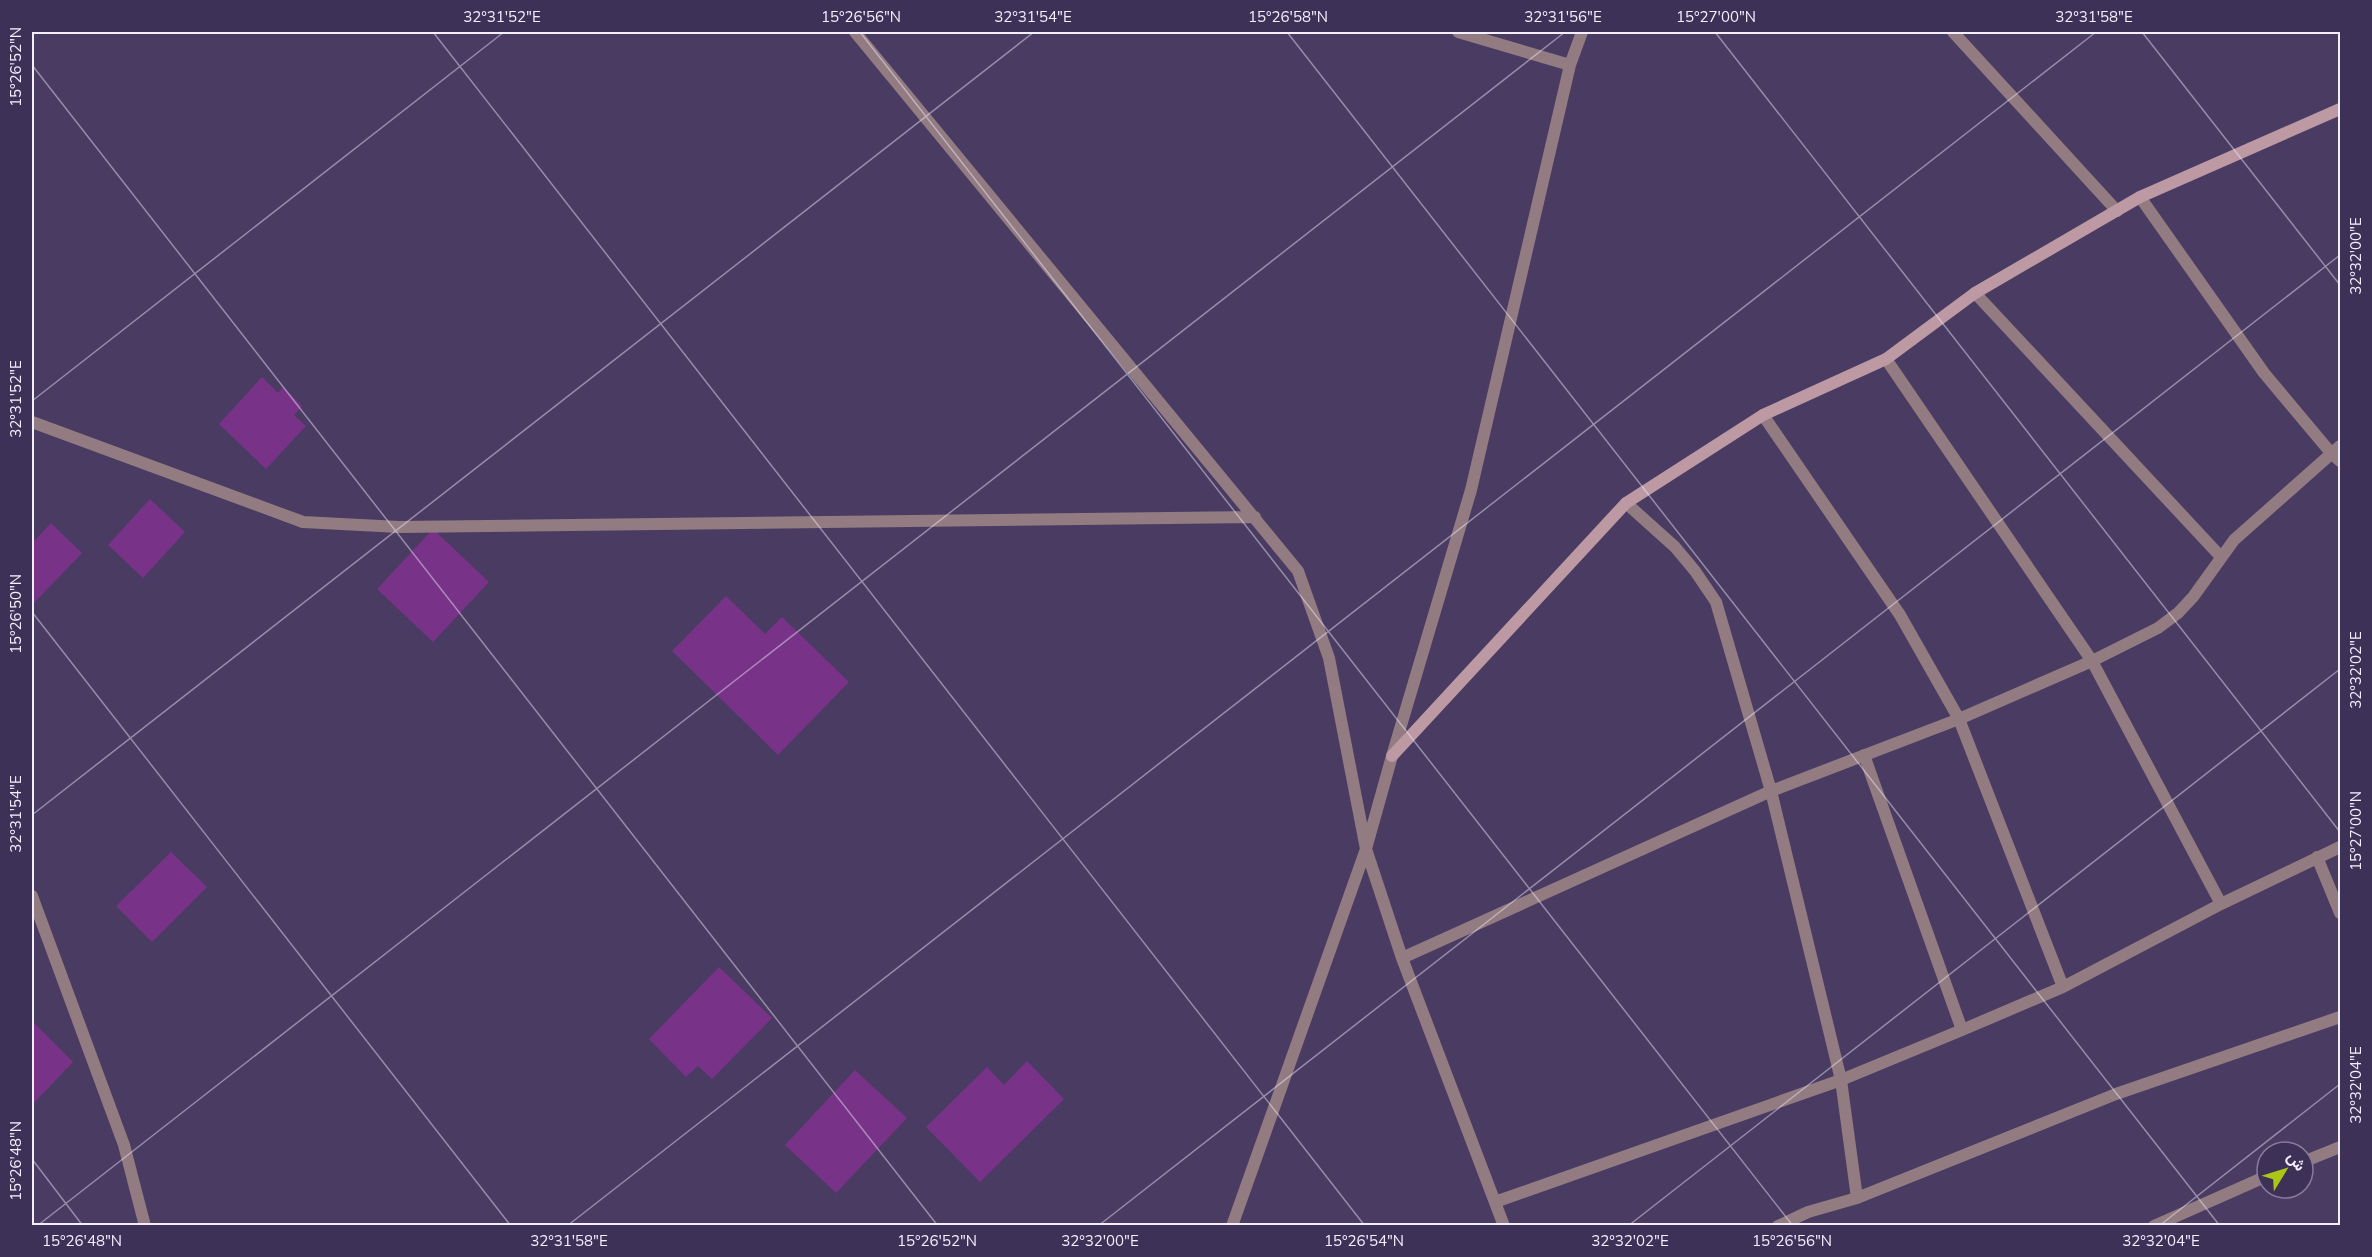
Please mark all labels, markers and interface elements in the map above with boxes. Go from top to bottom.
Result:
text: 32°31'52"E [463,7,541,26]
text: 15°26'56"N [821,7,901,26]
text: 32°31'54"E [994,7,1072,26]
text: 15°26'58"N [1248,7,1328,26]
text: 32°31'56"E [1524,7,1602,26]
text: 15°27'00"N [1676,7,1756,26]
text: 32°31'58"E [2055,7,2133,26]
text: 15°26'52"N [6,27,25,107]
text: 32°32'00"E [2346,217,2365,295]
text: 32°31'52"E [6,360,25,438]
text: 15°26'50"N [6,574,25,654]
text: 32°32'02"E [2346,631,2365,709]
text: 32°31'54"E [6,775,25,853]
text: 15°27'00"N [2346,791,2365,871]
text: 32°32'04"E [2346,1046,2365,1124]
text: 15°26'48"N [6,1121,25,1201]
north arrow [2255,1140,2315,1200]
text: ش [2283,1147,2311,1175]
text: 15°26'48"N [42,1231,122,1250]
text: 32°31'58"E [530,1231,608,1250]
text: 15°26'52"N [897,1231,977,1250]
text: 32°32'00"E [1061,1231,1139,1250]
text: 15°26'54"N [1324,1231,1404,1250]
text: 32°32'02"E [1591,1231,1669,1250]
text: 15°26'56"N [1752,1231,1832,1250]
text: 32°32'04"E [2122,1231,2200,1250]

